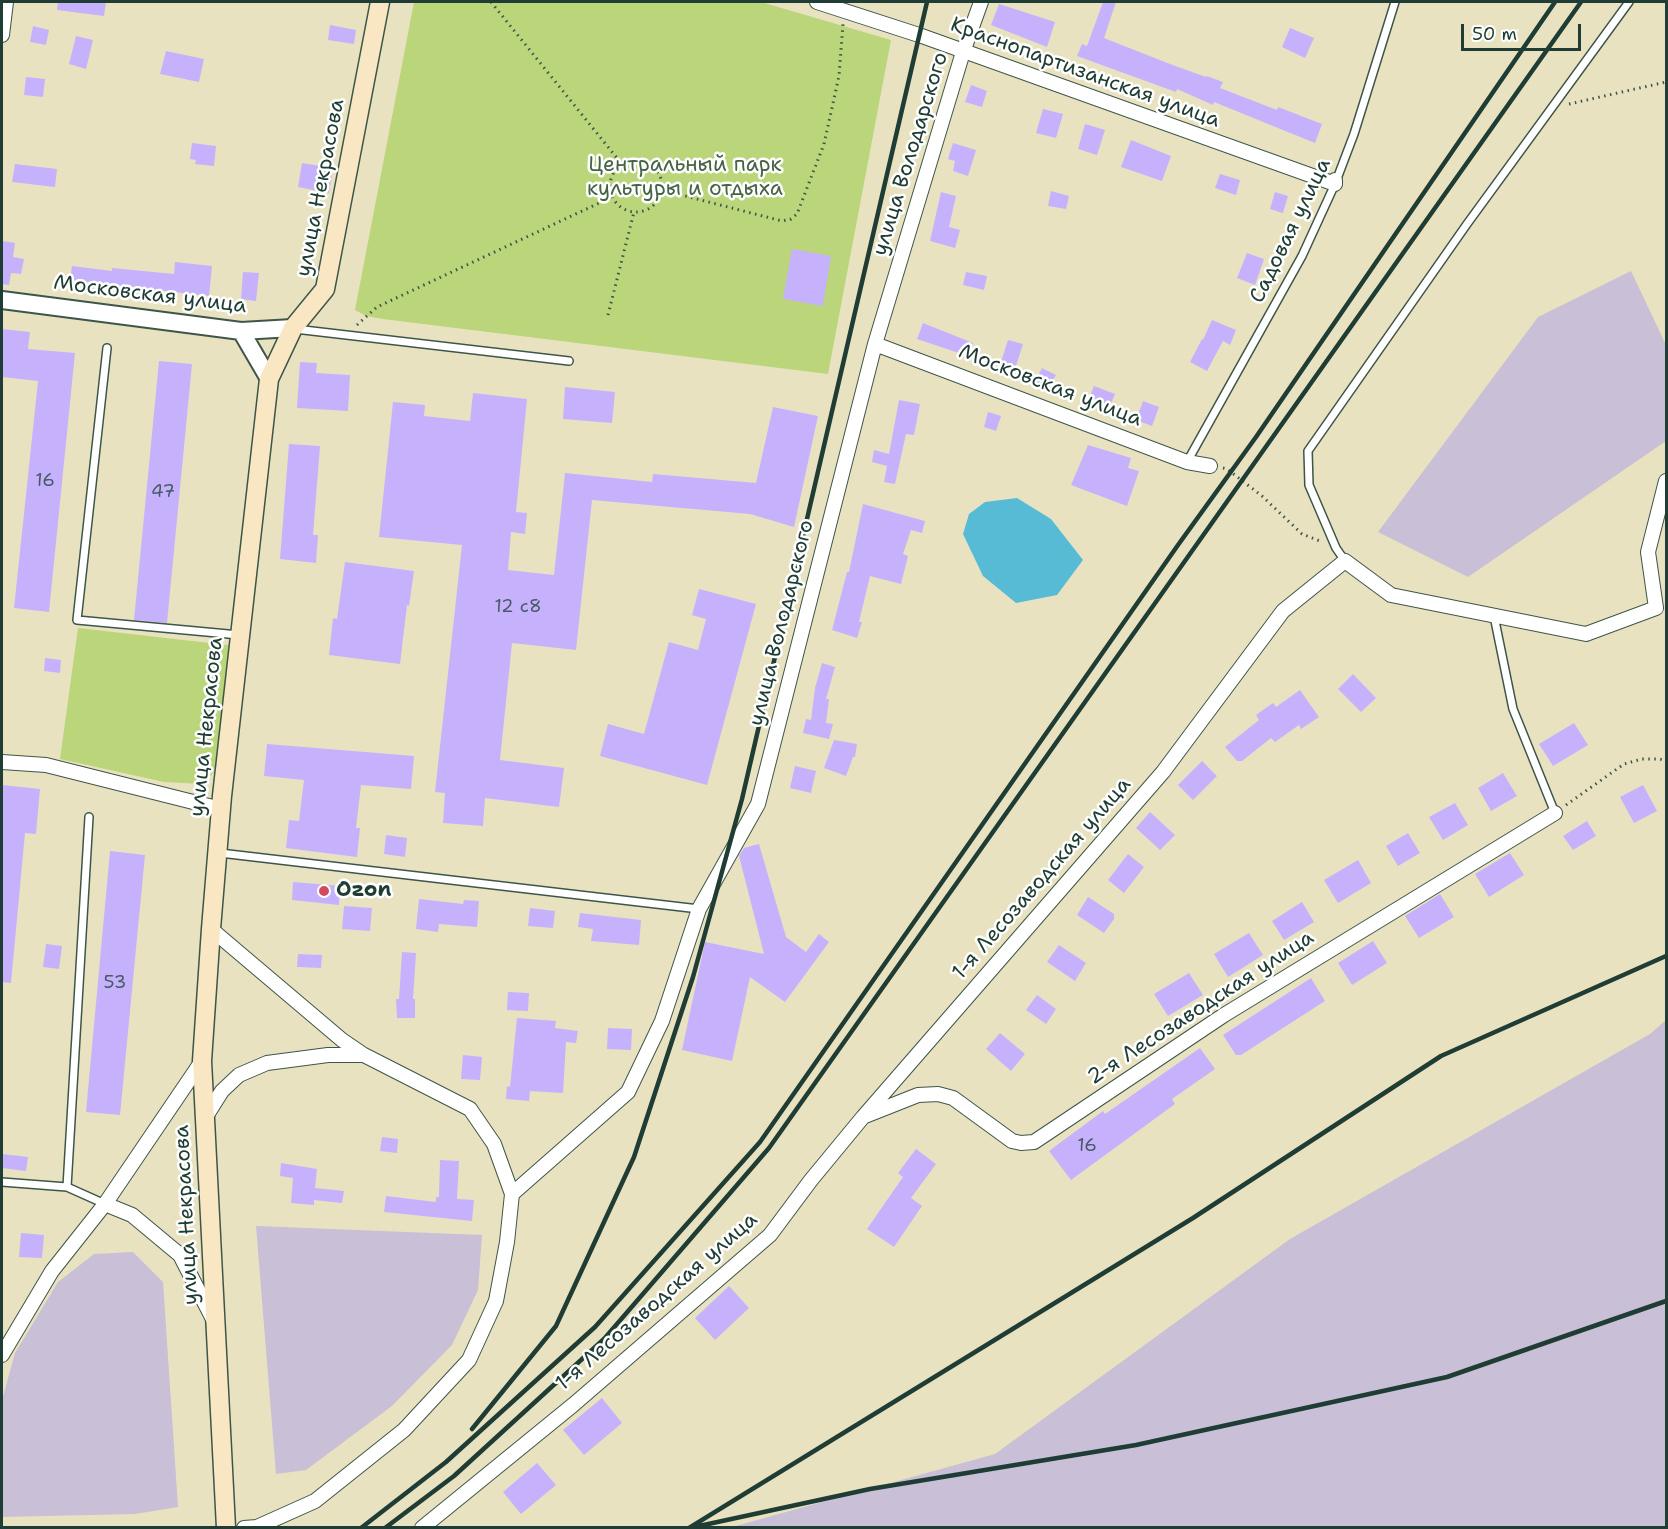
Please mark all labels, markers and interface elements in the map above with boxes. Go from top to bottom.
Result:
street label: Краснопартизанская улица [947,12,1223,134]
scale bar [1464,12,1584,50]
text: 50 m [1472,22,1517,46]
street label: улица Володарского [868,49,954,259]
street label: улица Некрасова [291,97,351,279]
park label: Центральный парк культуры и отдыха [587,153,783,203]
street label: Садовая улица [1245,155,1337,307]
street label: Московская улица [52,271,248,319]
street label: Московская улица [955,339,1145,433]
house number: 16 [35,470,55,492]
house number: 47 [151,481,175,503]
street label: улица Володарского [744,517,820,729]
house number: 12 с8 [494,596,542,618]
street label: улица Некрасова [185,636,229,818]
street label: 1-я Лесозаводская улица [947,773,1137,985]
place label: Ozon [336,878,391,904]
marker: Ozon [317,884,331,898]
street label: 2-я Лесозаводская улица [1083,925,1319,1091]
house number: 53 [104,972,126,994]
street label: улица Некрасова [170,1124,204,1306]
house number: 16 [1077,1135,1097,1157]
street label: 1-я Лесозаводская улица [551,1207,763,1397]

